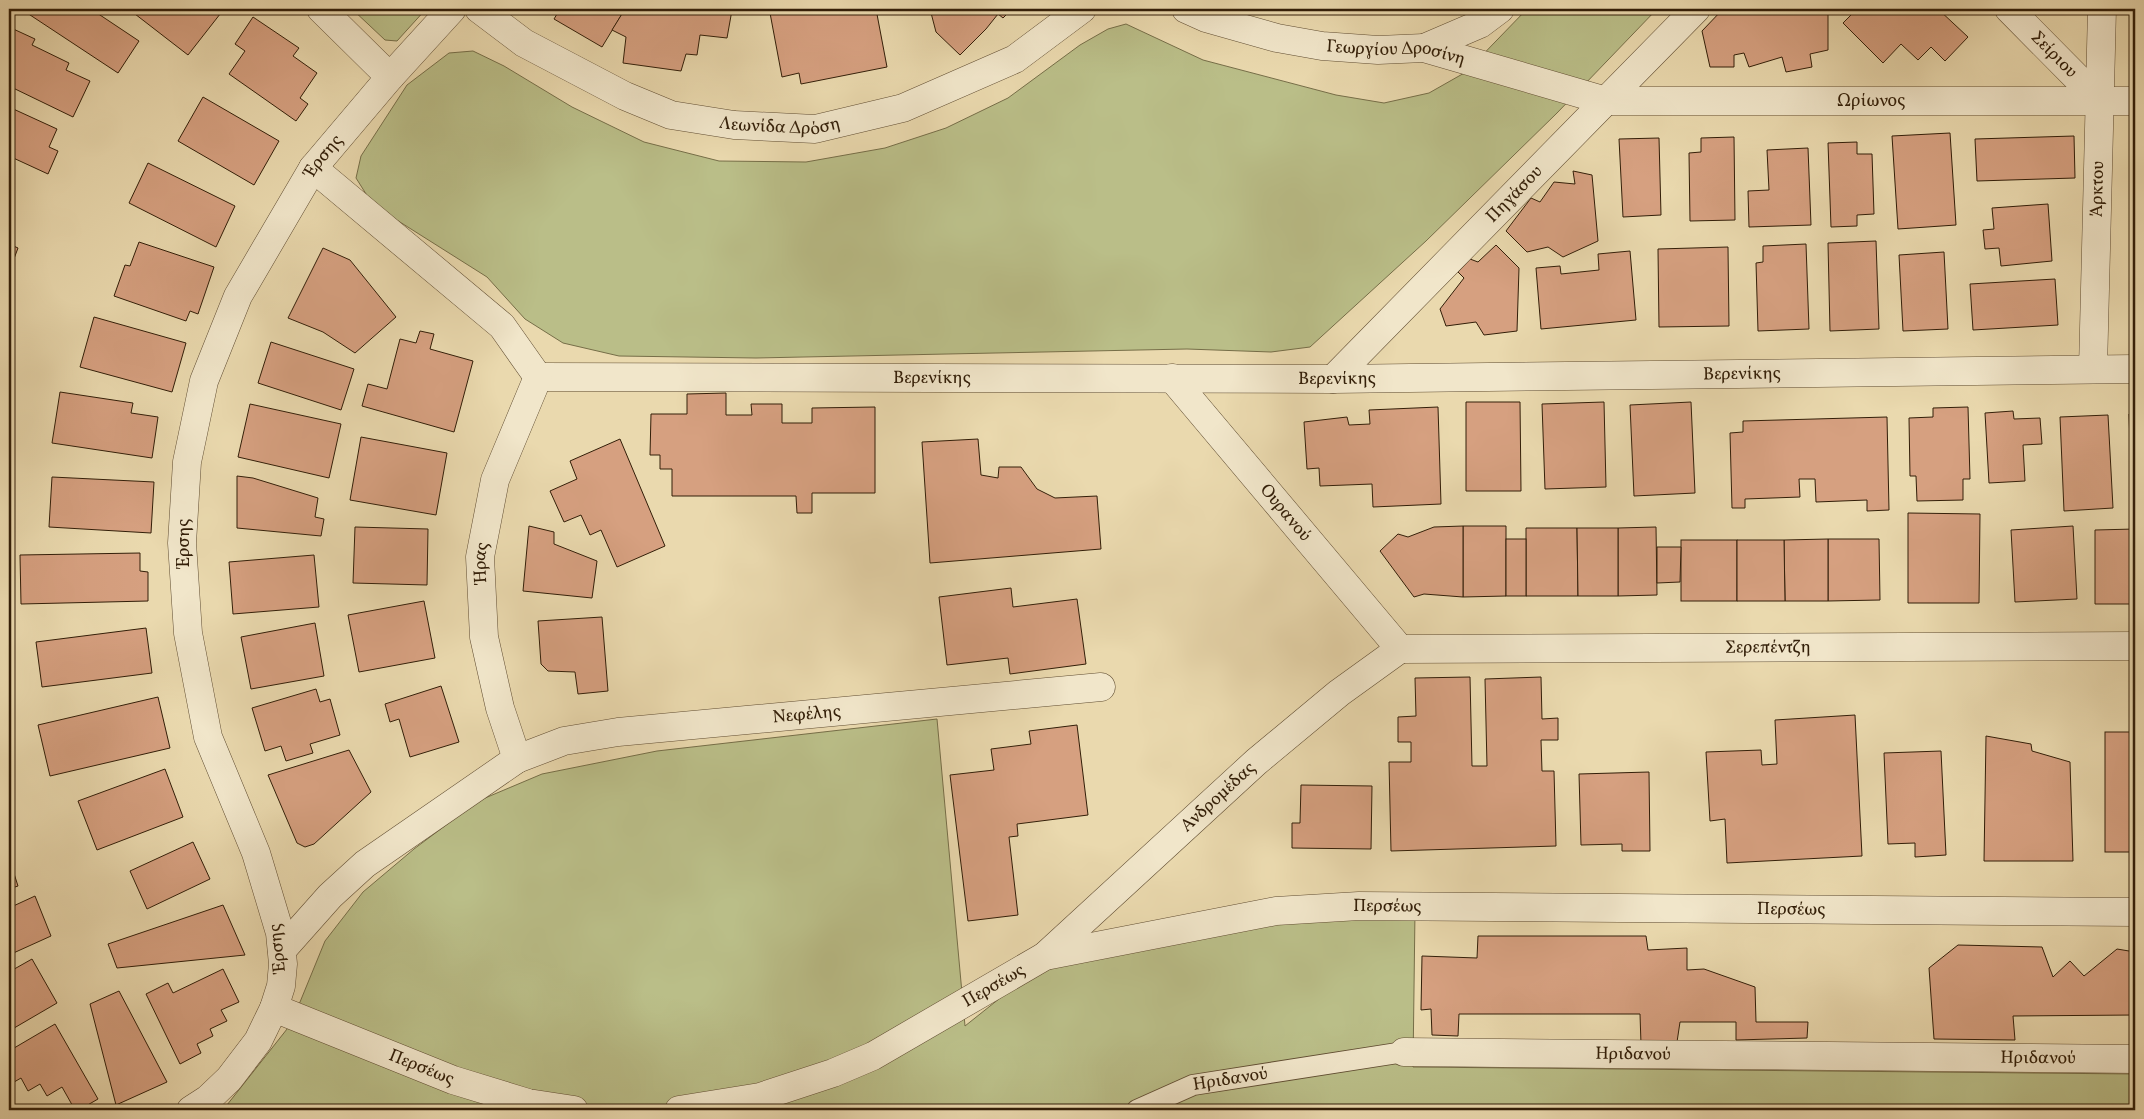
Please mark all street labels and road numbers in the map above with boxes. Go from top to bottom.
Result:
street label: Σείριου [2025,25,2083,84]
street label: Γεωργίου Δροσίνη [1325,34,1468,72]
street label: Ωρίωνος [1836,89,1905,114]
street label: Λεωνίδα Δρόση [717,110,843,142]
street label: Έρσης [297,129,349,183]
street label: Πηγάσου [1480,160,1548,229]
street label: Άρκτου [2084,161,2111,218]
street label: Βερενίκης [1703,361,1781,387]
street label: Βερενίκης [893,365,971,391]
street label: Βερενίκης [1298,366,1376,391]
street label: Ουρανού [1254,478,1317,547]
street label: Έρσης [172,519,197,569]
street label: Ήρας [467,540,495,586]
street label: Σερεπέντζη [1725,635,1811,660]
street label: Νεφέλης [771,699,842,730]
street label: Ανδρομέδας [1175,756,1261,838]
street label: Περσέως [1353,893,1422,919]
street label: Περσέως [1757,897,1826,922]
street label: Έρσης [263,922,293,976]
street label: Περσέως [958,958,1030,1014]
street label: Ηριδανού [1595,1041,1671,1067]
street label: Περσέως [385,1043,458,1092]
street label: Ηριδανού [2000,1045,2076,1071]
street label: Ηριδανού [1191,1061,1269,1097]

